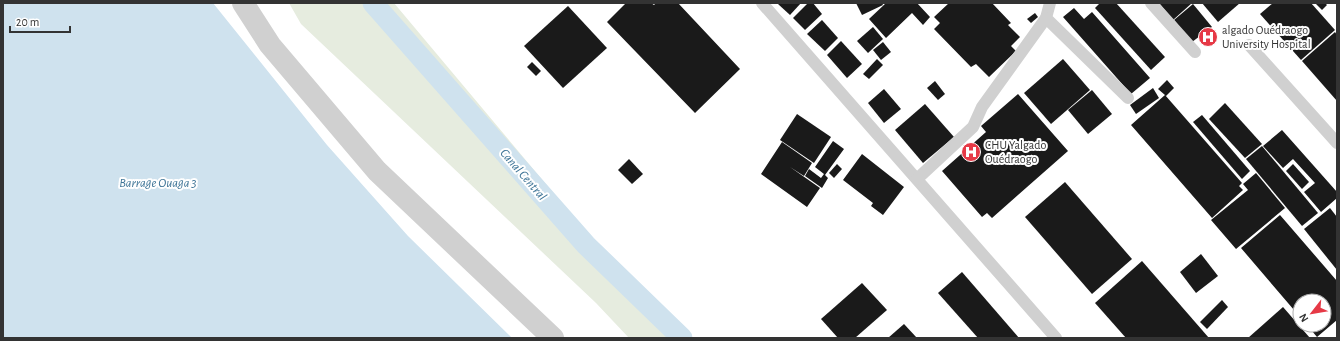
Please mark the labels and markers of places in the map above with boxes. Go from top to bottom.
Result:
place label: algado Ouédraogo University Hospital [1222,24,1311,51]
hospital icon: algado Ouédraogo University Hospital [1197,26,1219,48]
place label: CHU Yalgado Ouédraogo [985,139,1046,165]
hospital icon: CHU Yalgado Ouédraogo [960,141,982,163]

